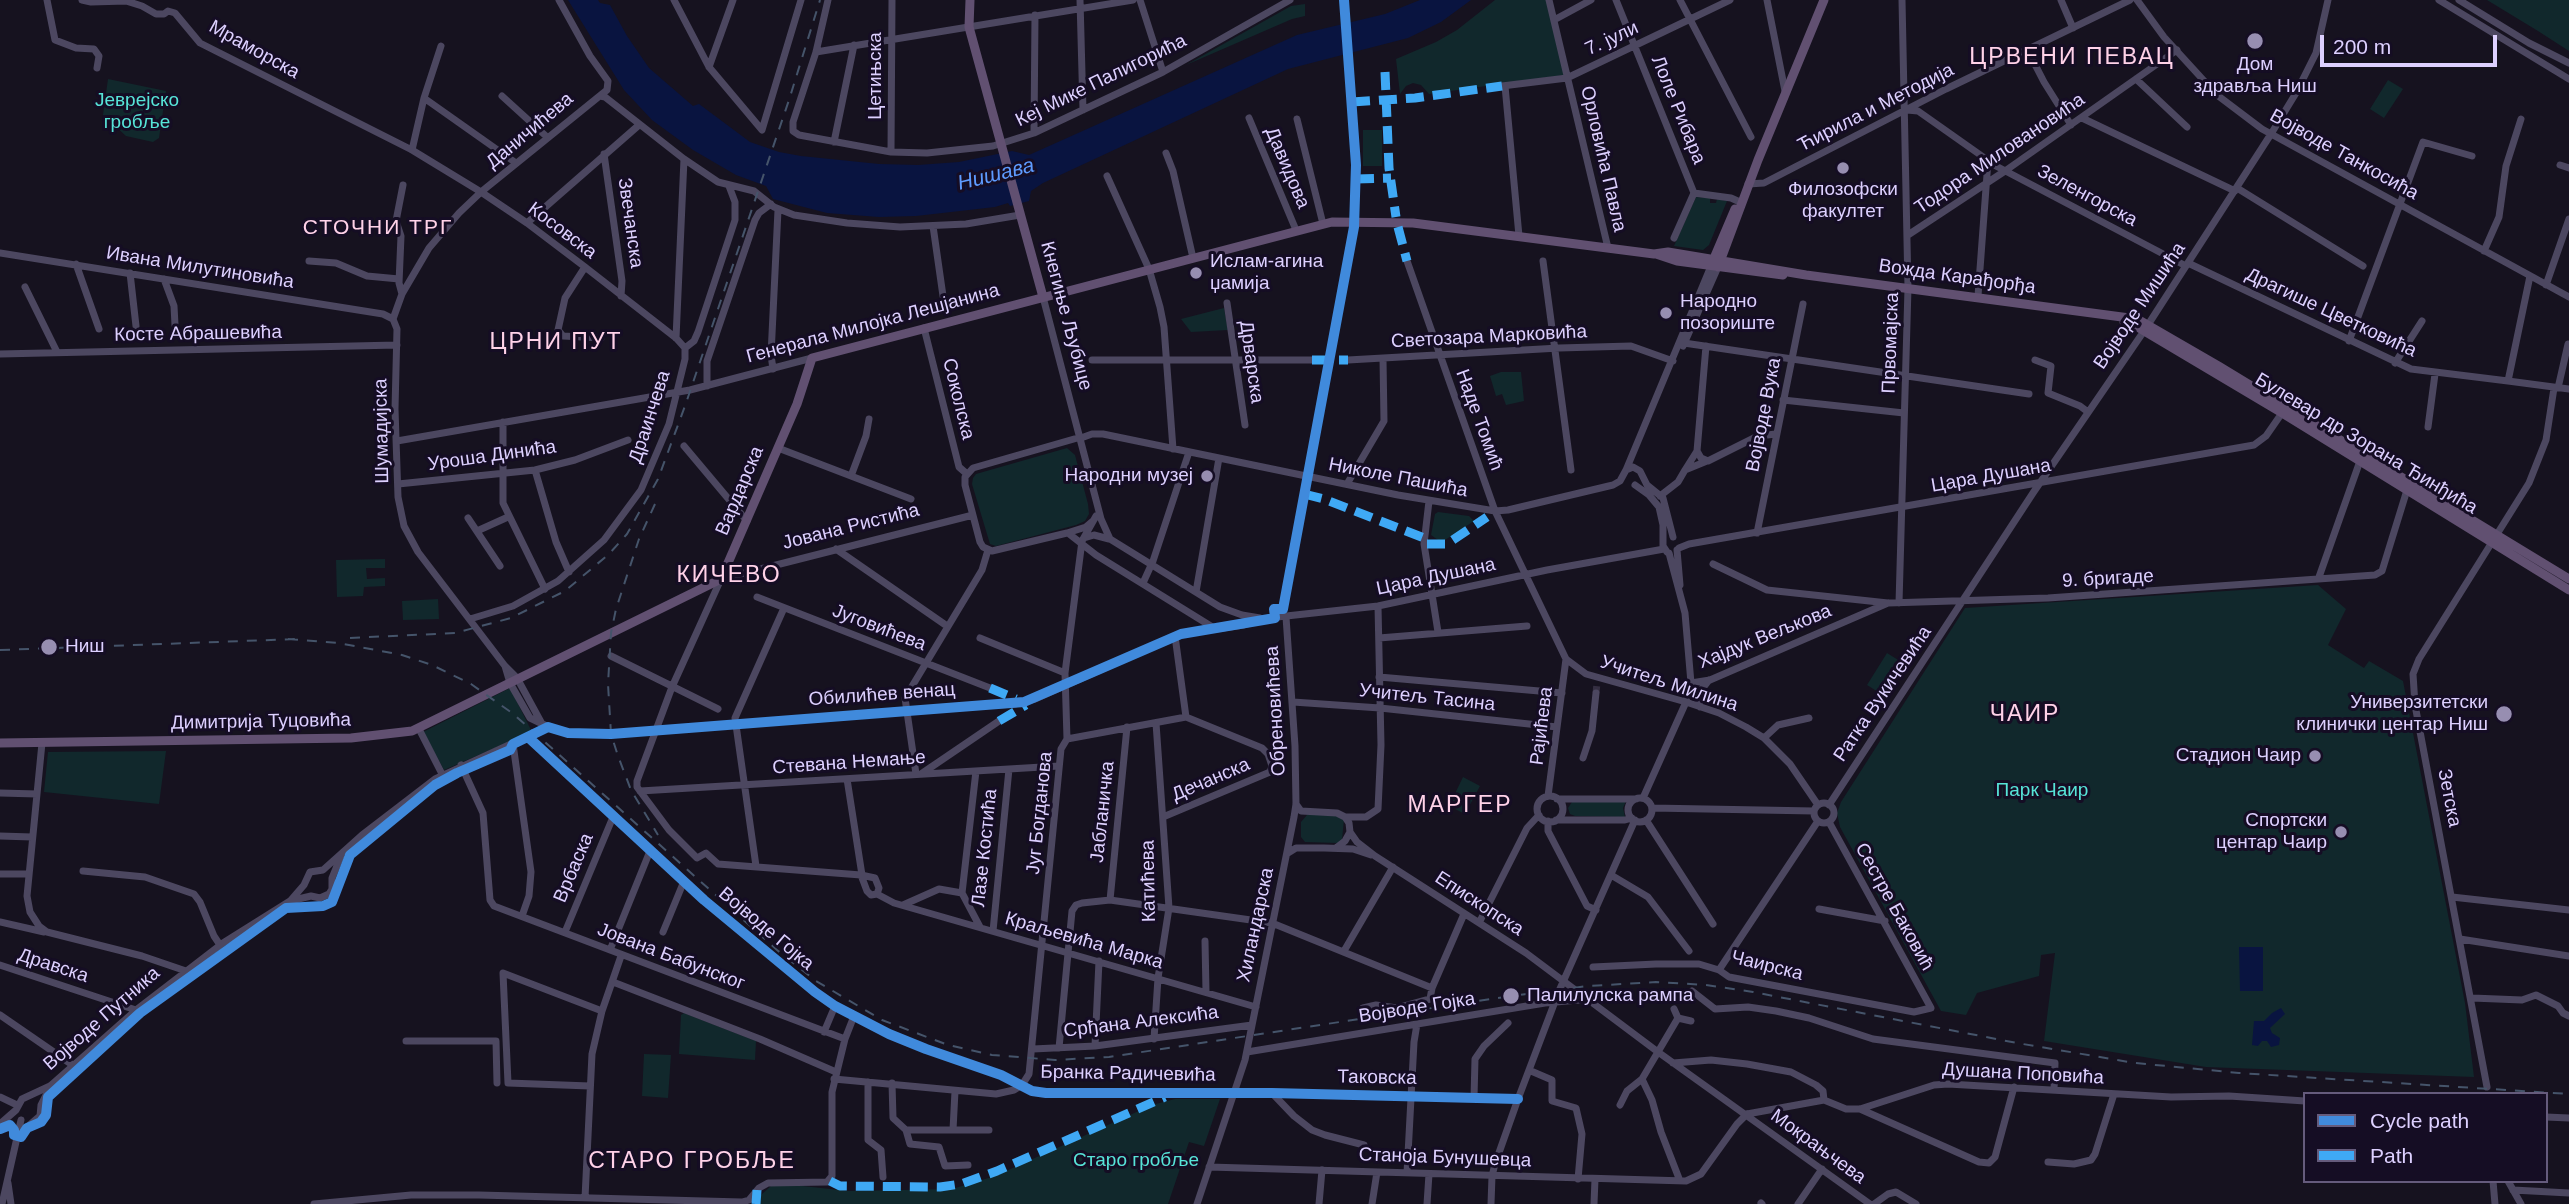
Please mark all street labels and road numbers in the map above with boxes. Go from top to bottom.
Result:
street label: Мраморска [205,16,303,84]
street label: 7. јули [1582,17,1642,61]
street label: Кеј Мике Палигорића [1012,30,1190,132]
street label: Цетињска [865,32,887,120]
street label: Лоле Рибара [1646,52,1710,168]
street label: Ћирила и Методија [1794,59,1958,157]
street label: Орловића Павла [1575,84,1631,234]
street label: Даничићева [482,88,578,174]
street label: Тодора Миловановића [1911,89,2089,219]
street label: Војводе Танкосића [2266,105,2422,205]
street label: Давидова [1260,124,1314,212]
street label: Зеленгорска [2033,160,2141,232]
street label: Звечанска [612,176,648,270]
street label: Косовска [523,198,601,264]
street label: Војводе Мишића [2089,238,2191,374]
street label: Кнегиње Љубице [1035,239,1097,393]
street label: Ивана Милутиновића [105,242,295,294]
street label: Вожда Карађорђа [1877,255,2037,299]
street label: Драгише Цветковића [2242,263,2420,363]
street label: Генерала Милојка Лешјанина [744,279,1002,369]
street label: Првомајска [1878,292,1904,394]
street label: Дрварска [1234,319,1268,405]
street label: Светозара Марковића [1390,320,1588,354]
street label: Косте Абрашевића [114,321,282,347]
street label: Соколска [937,356,979,442]
street label: Војводе Вука [1742,356,1786,474]
street label: Наде Томић [1450,366,1508,474]
street label: Драинчева [624,368,676,466]
street label: Булевар др Зорана Ђинђића [2251,368,2481,520]
street label: Шумадијска [370,378,394,484]
street label: Уроша Динића [426,436,558,476]
street label: Вардарска [711,443,769,539]
street label: Николе Пашића [1327,453,1469,503]
street label: Цара Душана [1929,454,2053,498]
street label: Јована Ристића [780,499,922,555]
street label: Цара Душана [1374,553,1498,601]
street label: 9. бригаде [2062,565,2154,593]
street label: Југовићева [829,600,929,656]
street label: Хајдук Вељкова [1695,600,1835,674]
street label: Ратка Вукичевића [1829,622,1937,766]
street label: Обреновићева [1261,645,1291,777]
street label: Учитељ Милина [1597,651,1741,717]
street label: Обилићев венац [808,679,956,711]
street label: Учитељ Тасина [1358,680,1496,716]
street label: Рајићева [1526,685,1558,767]
street label: Димитрија Туцовића [171,709,351,735]
street label: Стевана Немање [772,746,926,780]
street label: Југ Богданова [1022,750,1058,876]
street label: Дечанска [1169,753,1253,807]
street label: Јабланичка [1086,760,1120,864]
street label: Зетска [2432,767,2466,829]
street label: Лазе Костића [967,788,1003,908]
street label: Врбаска [549,830,599,906]
street label: Сестре Баковић [1850,839,1938,975]
street label: Катићева [1137,840,1161,922]
street label: Хиландарска [1233,866,1279,984]
street label: Епископска [1430,867,1528,941]
street label: Војводе Гојка [714,882,818,976]
street label: Краљевића Марка [1002,907,1166,975]
street label: Јована Бабунског [594,918,748,996]
street label: Дравска [15,944,91,988]
street label: Чаирска [1729,946,1805,986]
street label: Војводе Путника [39,962,165,1076]
street label: Војводе Гојка [1357,988,1477,1028]
street label: Срђана Алексића [1062,1001,1220,1043]
street label: Душана Поповића [1942,1058,2104,1090]
street label: Бранка Радичевића [1040,1061,1216,1087]
street label: Таковска [1337,1066,1417,1090]
street label: Мокрањчева [1766,1105,1870,1189]
street label: Станоја Бунушевца [1358,1144,1532,1172]

